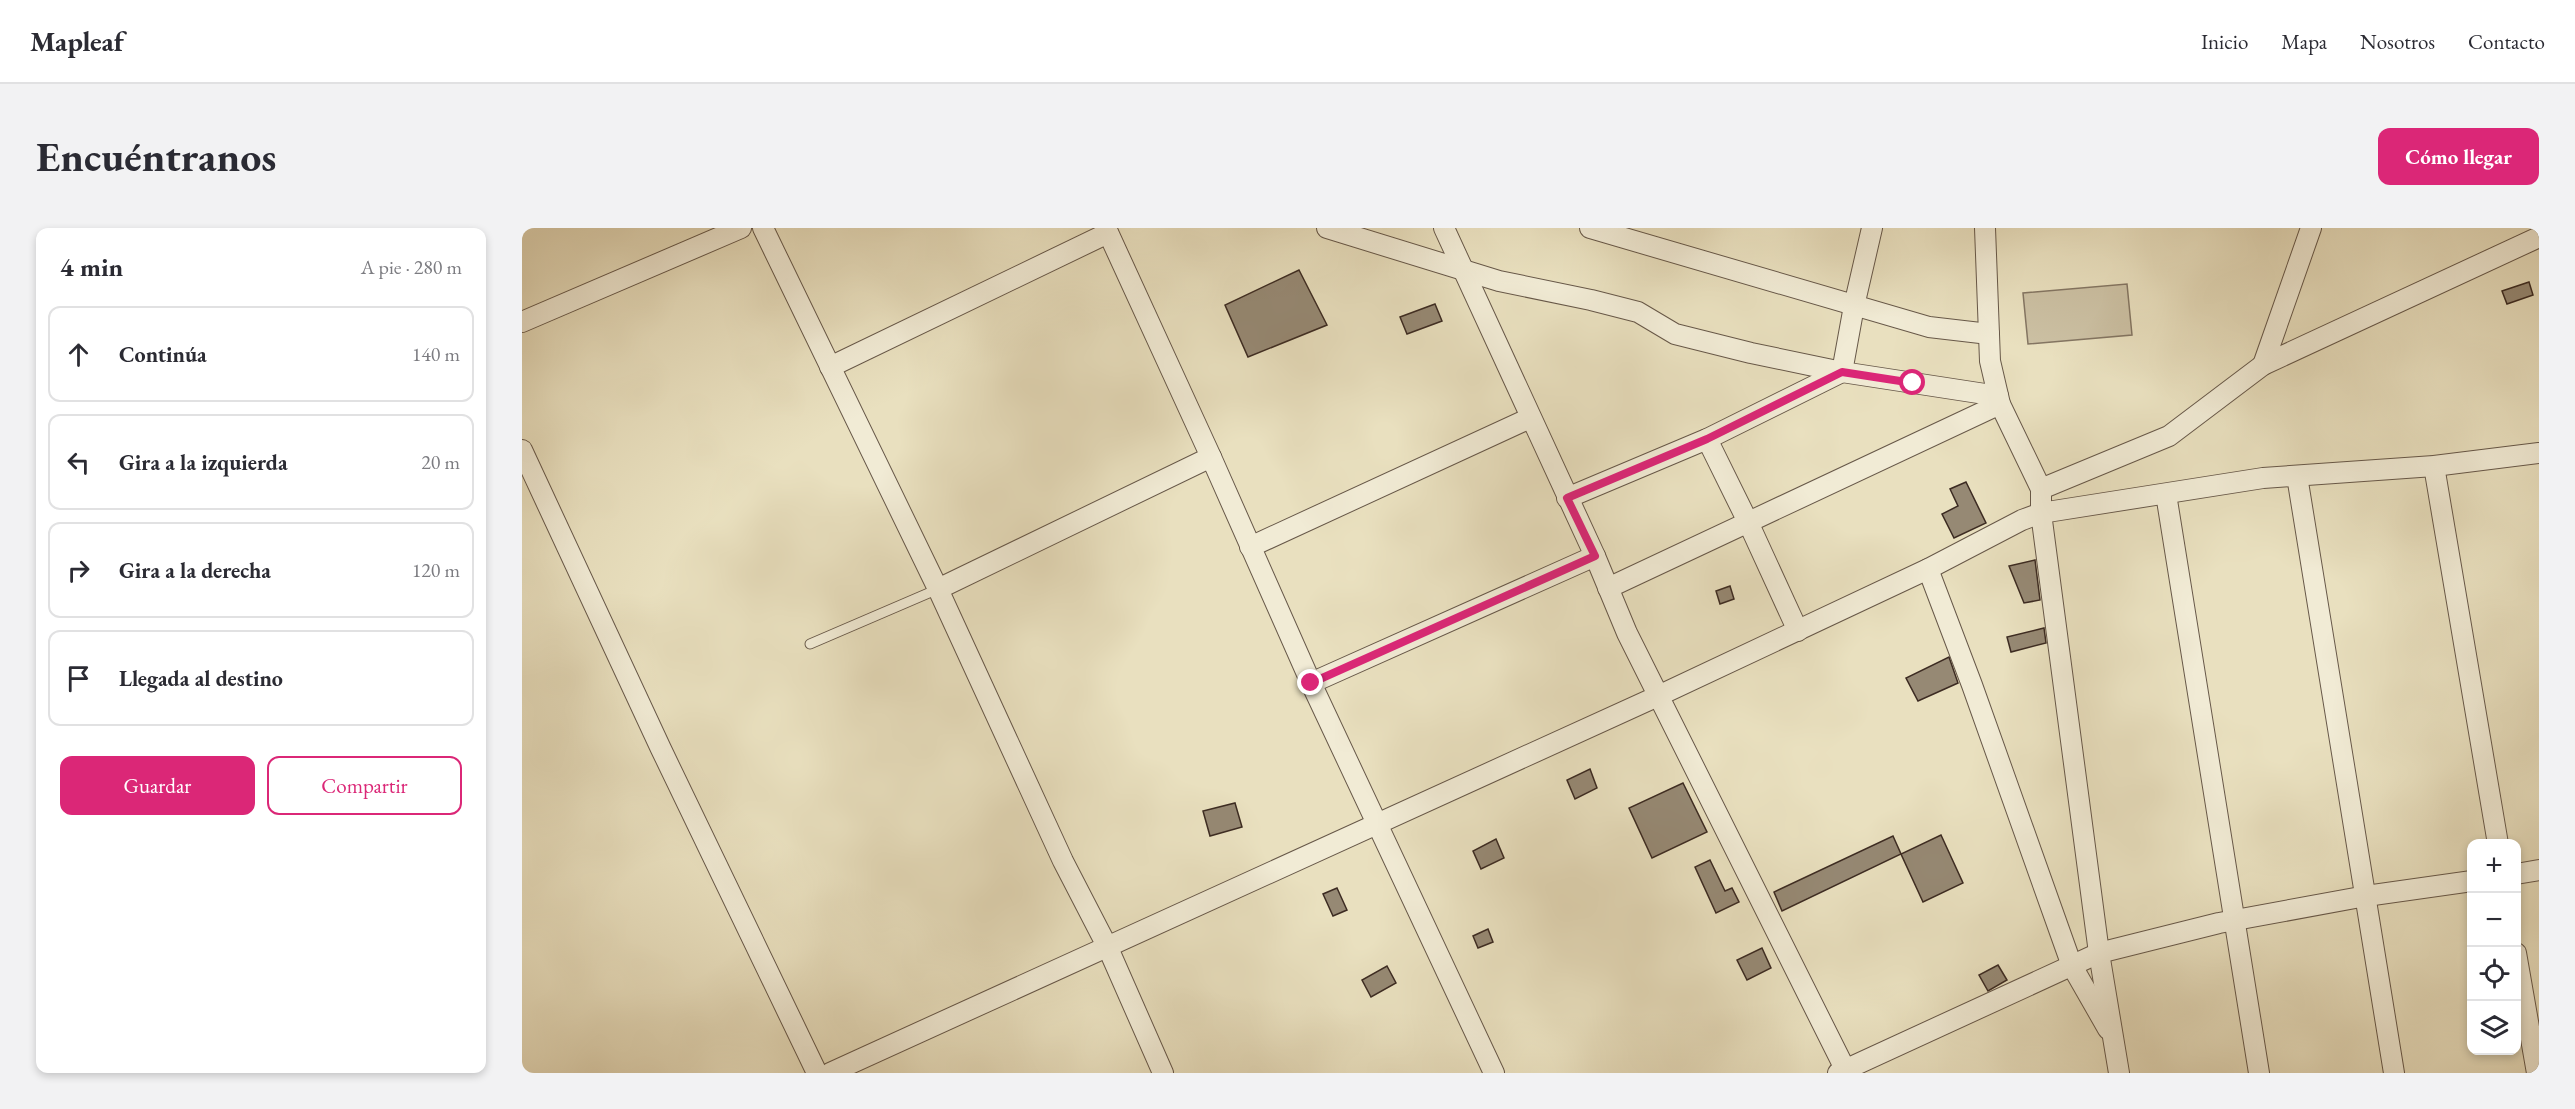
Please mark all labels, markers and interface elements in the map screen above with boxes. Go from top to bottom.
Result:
text: Mapleaf [30,23,124,59]
text: Inicio [2201,28,2248,55]
text: Mapa [2281,28,2327,55]
text: Nosotros [2360,28,2435,55]
text: Contacto [2468,28,2545,55]
button: Cómo llegar [2378,128,2539,185]
text: Encuéntranos [36,129,276,184]
text: 4 min [60,250,123,284]
text: A pie · 280 m [361,254,462,280]
icon: ahead [62,338,95,371]
text: Continúa [119,340,207,369]
text: 140 m [412,341,460,367]
route start [1899,369,1925,395]
icon: left [62,446,95,479]
text: Gira a la izquierda [119,448,288,477]
text: 20 m [421,449,460,475]
icon: right [62,554,95,587]
text: Gira a la derecha [119,556,271,585]
text: 120 m [412,557,460,583]
icon: arrive [62,662,95,695]
text: Llegada al destino [119,664,283,693]
route end [1297,669,1323,695]
button: Guardar [60,756,255,815]
button: Compartir [267,756,462,815]
map controls [2467,839,2521,1055]
button: + [2467,839,2521,893]
button: − [2467,893,2521,947]
button: locate [2467,947,2521,1001]
button: layers [2467,1001,2521,1055]

